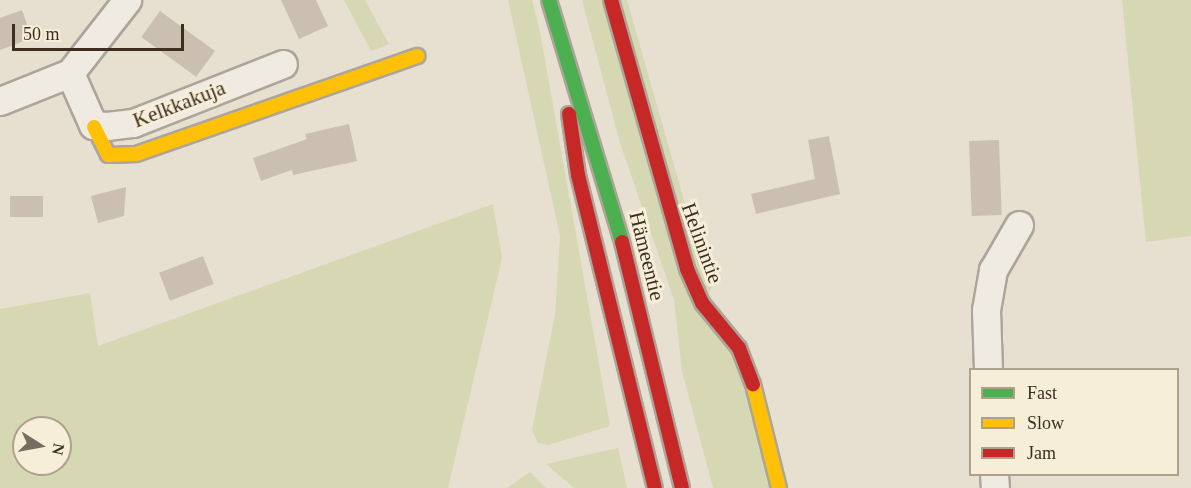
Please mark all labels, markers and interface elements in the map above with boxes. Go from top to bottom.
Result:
scale bar [15,12,188,50]
text: 50 m [23,24,60,44]
street label: Kelkkakuja [129,75,229,133]
street label: Helinintie [676,199,728,287]
street label: Hämeentie [624,209,670,303]
legend [969,368,1179,476]
text: Fast [1027,383,1057,403]
text: Slow [1027,413,1064,433]
north arrow [12,416,72,476]
text: N [49,442,68,456]
text: Jam [1027,443,1056,463]

